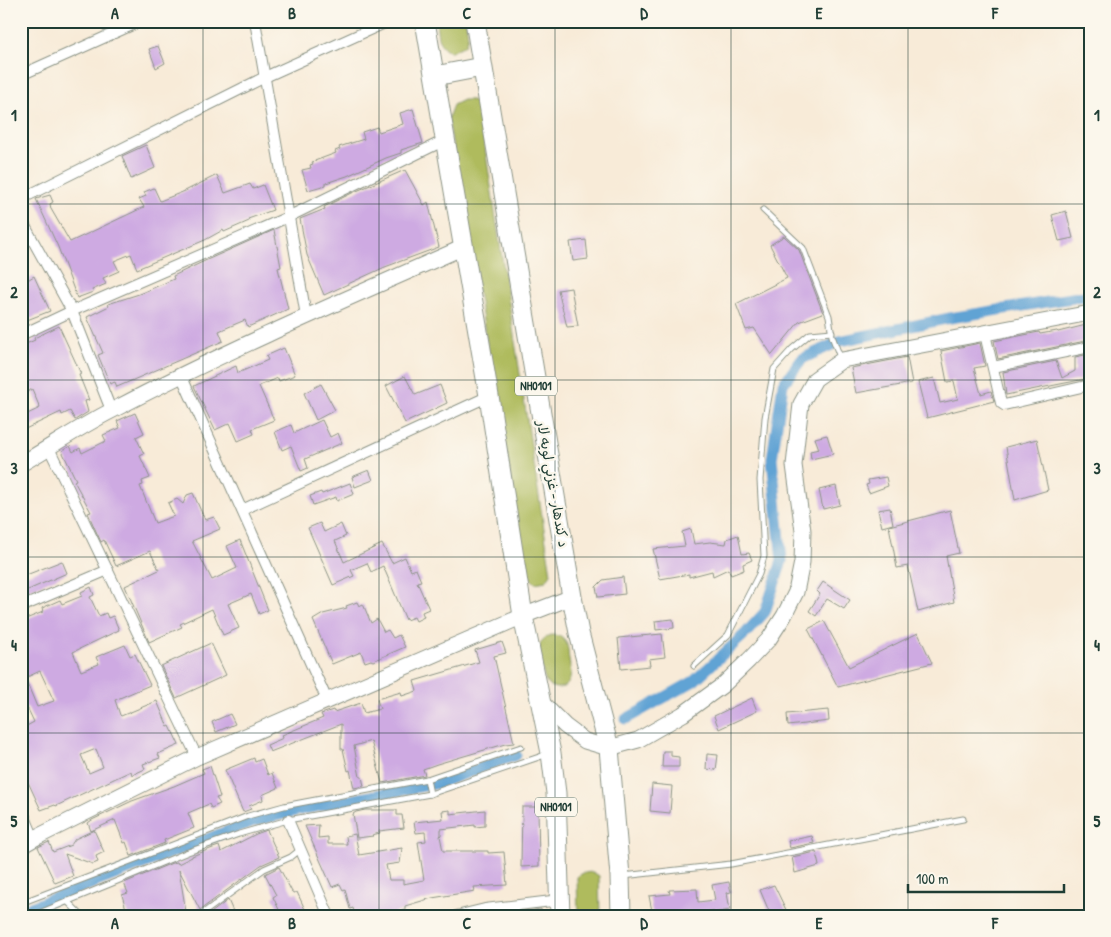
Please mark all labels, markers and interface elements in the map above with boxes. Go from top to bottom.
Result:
text: A [111,2,119,24]
text: B [288,2,296,24]
text: C [463,2,472,24]
text: D [640,2,648,24]
text: E [815,2,823,24]
text: F [991,2,999,24]
text: 1 [11,104,17,126]
text: 1 [1094,104,1100,126]
text: 2 [10,281,18,303]
text: 2 [1093,281,1101,303]
road number: NH0101 [515,376,557,396]
street label: د کندهار - غزني لويه لار [529,418,574,549]
text: 3 [10,457,18,479]
text: 3 [1093,457,1101,479]
text: 4 [11,634,17,656]
text: 4 [1094,634,1100,656]
road number: NH0101 [535,798,577,816]
text: 5 [11,810,18,832]
text: 5 [1094,810,1101,832]
scale bar [908,862,1065,894]
text: 100 m [916,868,949,889]
text: A [111,912,119,934]
text: B [288,912,296,934]
text: C [463,912,472,934]
text: D [640,912,648,934]
text: E [815,912,823,934]
text: F [991,912,999,934]

